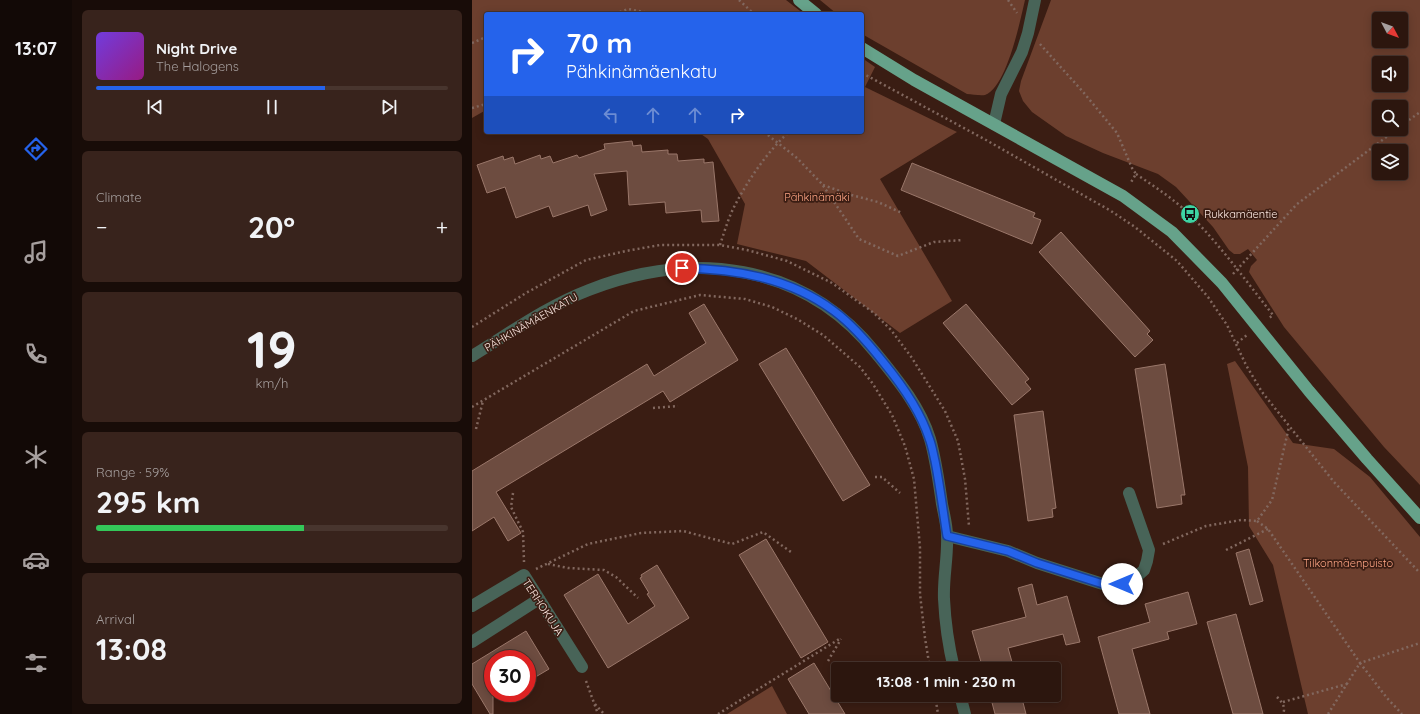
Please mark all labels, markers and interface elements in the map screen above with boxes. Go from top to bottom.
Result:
north arrow [1372,12,1408,48]
map controls [1372,12,1408,180]
text: 70 m [566,25,632,60]
icon: right [500,28,552,80]
text: 13:07 [15,37,57,60]
text: Night Drive [156,39,237,58]
button: sound [1372,56,1408,92]
text: The Halogens [156,58,239,74]
text: Pähkinämäenkatu [566,60,717,83]
icon: previous [144,96,166,118]
icon: pause [261,96,283,118]
icon: next [378,96,400,118]
button: search [1372,100,1408,136]
icon: left [600,104,622,126]
icon: ahead [642,104,664,126]
icon: ahead [684,104,706,126]
icon: right [726,104,748,126]
icon: directions [22,135,50,163]
button: layers [1372,144,1408,180]
text: Climate [96,189,142,205]
park label: Pähkinämäki [784,190,850,204]
bus stop icon: Rukkamäentie [1179,203,1201,225]
place label: Rukkamäentie [1204,207,1277,221]
text: 20° [248,208,295,246]
text: − [96,213,107,241]
text: + [436,213,448,241]
icon: music [22,238,50,266]
pin [665,251,699,285]
icon: arrive [671,257,693,279]
street label: PÄHKINÄMÄENKATU [482,289,580,355]
text: 19 [247,316,297,381]
icon: phone [22,340,50,368]
text: km/h [256,375,288,391]
icon: climate [22,443,50,471]
text: Range · 59% [96,464,169,480]
text: 295 km [96,483,201,521]
icon: car [22,546,50,574]
park label: Tilkonmäenpuisto [1303,556,1393,570]
position arrow [1101,563,1143,605]
street label: TERHOKUJA [519,576,567,638]
text: Arrival [96,611,135,627]
text: 13:08 [96,630,167,668]
icon: filters [22,649,50,677]
speed limit sign: 30 [484,650,536,702]
text: 13:08 · 1 min · 230 m [876,672,1016,691]

